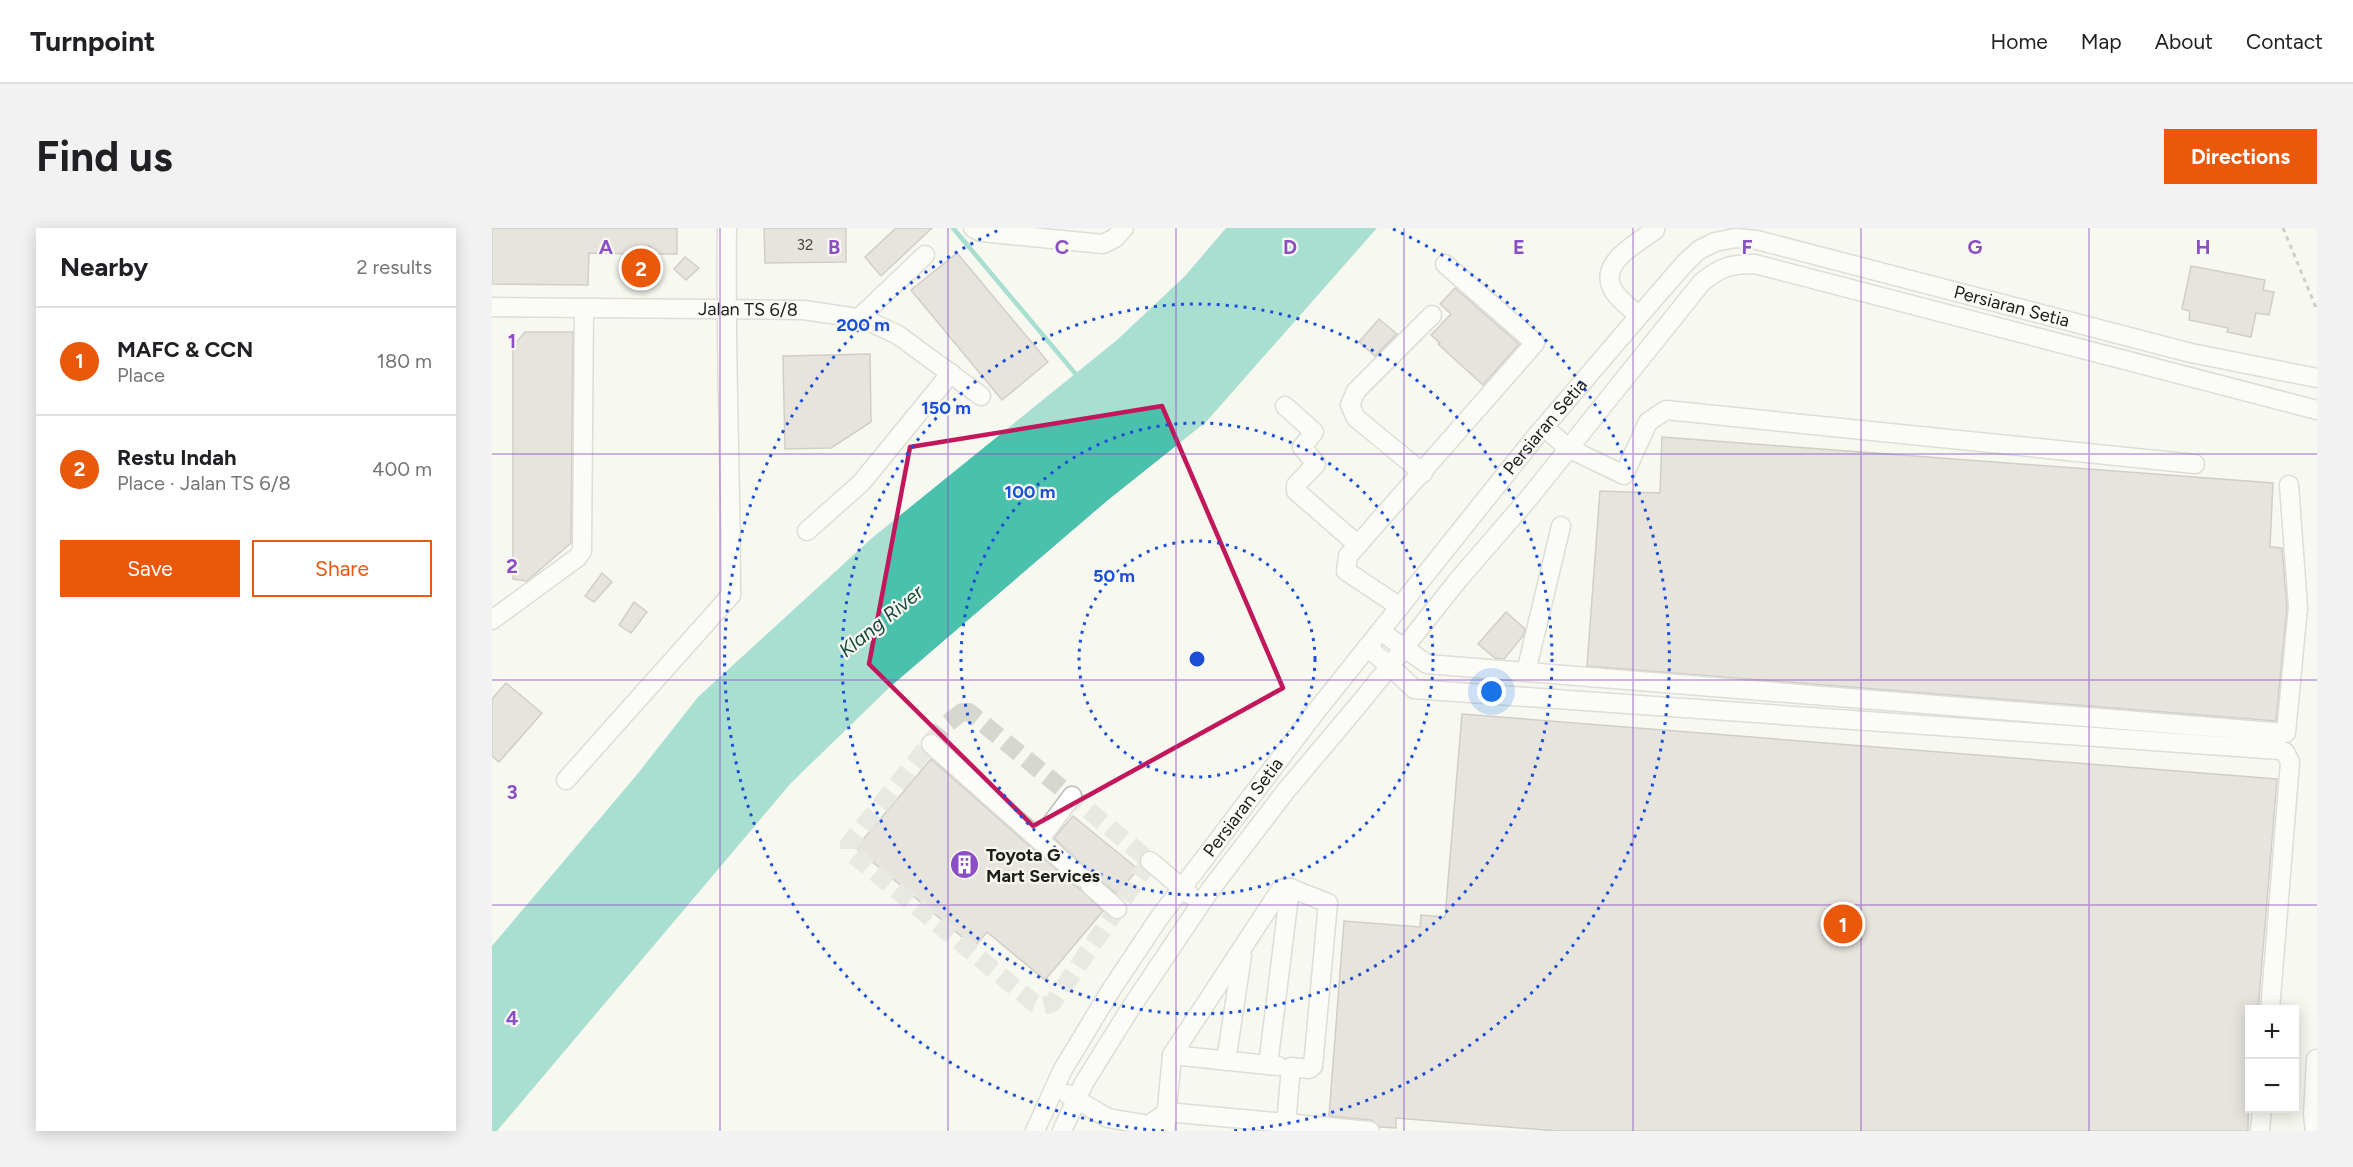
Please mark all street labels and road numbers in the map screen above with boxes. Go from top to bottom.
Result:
street label: Persiaran Setia [1951,281,2072,332]
street label: Jalan TS 6/8 [698,298,798,321]
street label: Persiaran Setia [1499,374,1592,479]
street label: Persiaran Setia [1198,753,1288,861]

